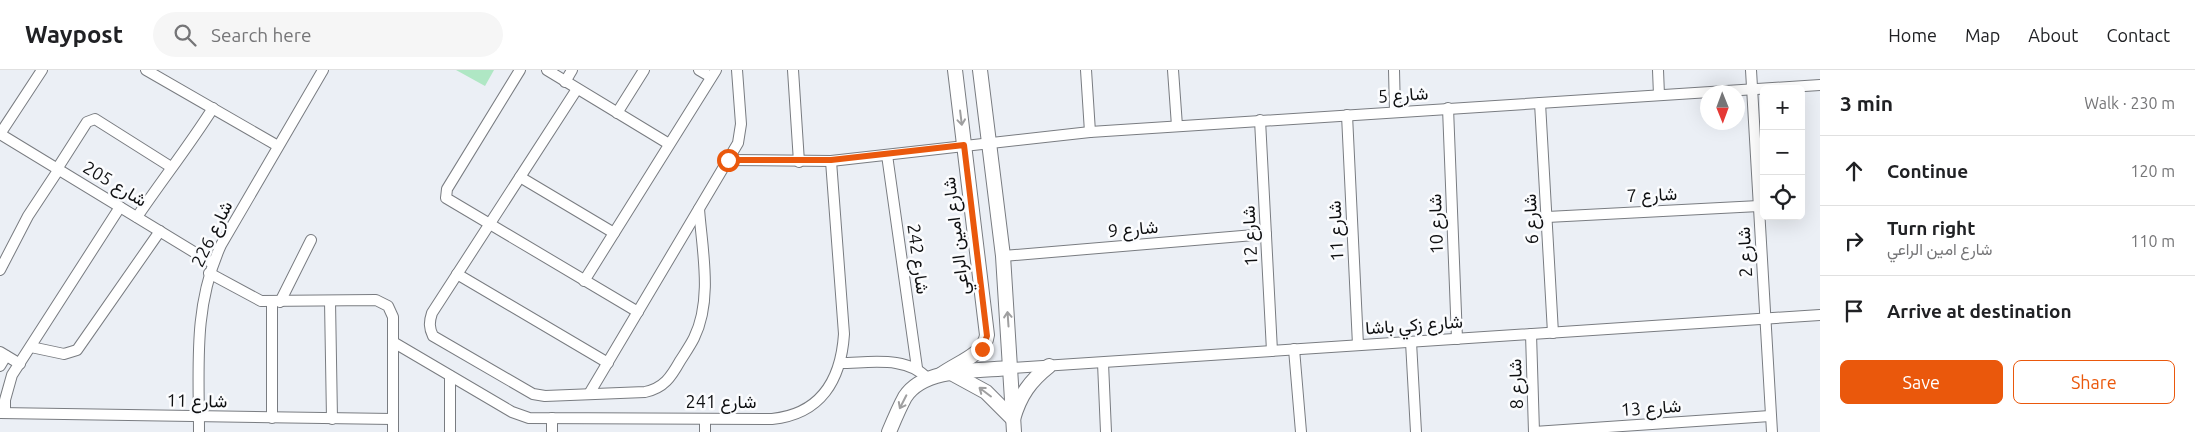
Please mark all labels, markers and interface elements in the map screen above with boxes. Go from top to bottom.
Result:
search box [153,12,503,57]
text: Waypost [25,21,123,48]
icon: search [171,21,199,49]
text: Search here [211,24,311,46]
text: Home [1888,25,1937,45]
text: Map [1965,25,2000,45]
text: About [2028,25,2078,45]
text: Contact [2106,25,2170,45]
street label: شارع 5 [1377,82,1429,109]
north arrow [1700,85,1745,130]
map controls [1760,85,1805,220]
button: + [1760,85,1805,130]
text: 3 min [1840,91,1893,115]
text: Walk · 230 m [2084,94,2175,112]
one-way arrow [956,110,966,126]
button: − [1760,130,1805,175]
route start [717,149,740,172]
street label: شارع 205 [78,156,151,213]
icon: ahead [1840,157,1868,185]
text: Continue [1887,160,1968,182]
text: 120 m [2130,162,2175,180]
street label: شارع امين الراعي [938,175,978,296]
button: locate [1760,175,1805,220]
street label: شارع 7 [1626,183,1678,208]
street label: شارع 10 [1424,193,1449,255]
street label: شارع 6 [1519,193,1544,245]
street label: شارع 226 [187,197,238,271]
street label: شارع 11 [1323,200,1350,262]
street label: شارع 12 [1237,205,1264,267]
street label: شارع 9 [1107,216,1159,243]
text: Turn right [1887,217,1975,239]
street label: شارع 242 [901,222,934,296]
street label: شارع 2 [1733,226,1758,278]
icon: right [1840,227,1868,255]
text: 110 m [2130,232,2175,250]
text: شارع امين الراعي [1887,240,1992,258]
icon: arrive [1840,297,1868,325]
text: Arrive at destination [1887,300,2072,322]
street label: شارع زكي باشا [1365,311,1464,343]
one-way arrow [1003,312,1012,328]
route end [971,338,994,361]
street label: شارع 8 [1504,358,1529,410]
button: Save [1840,360,2003,404]
button: Share [2013,360,2175,404]
one-way arrow [978,387,992,397]
street label: شارع 11 [166,389,228,414]
street label: شارع 241 [686,391,756,414]
one-way arrow [898,394,907,409]
street label: شارع 13 [1620,395,1682,422]

